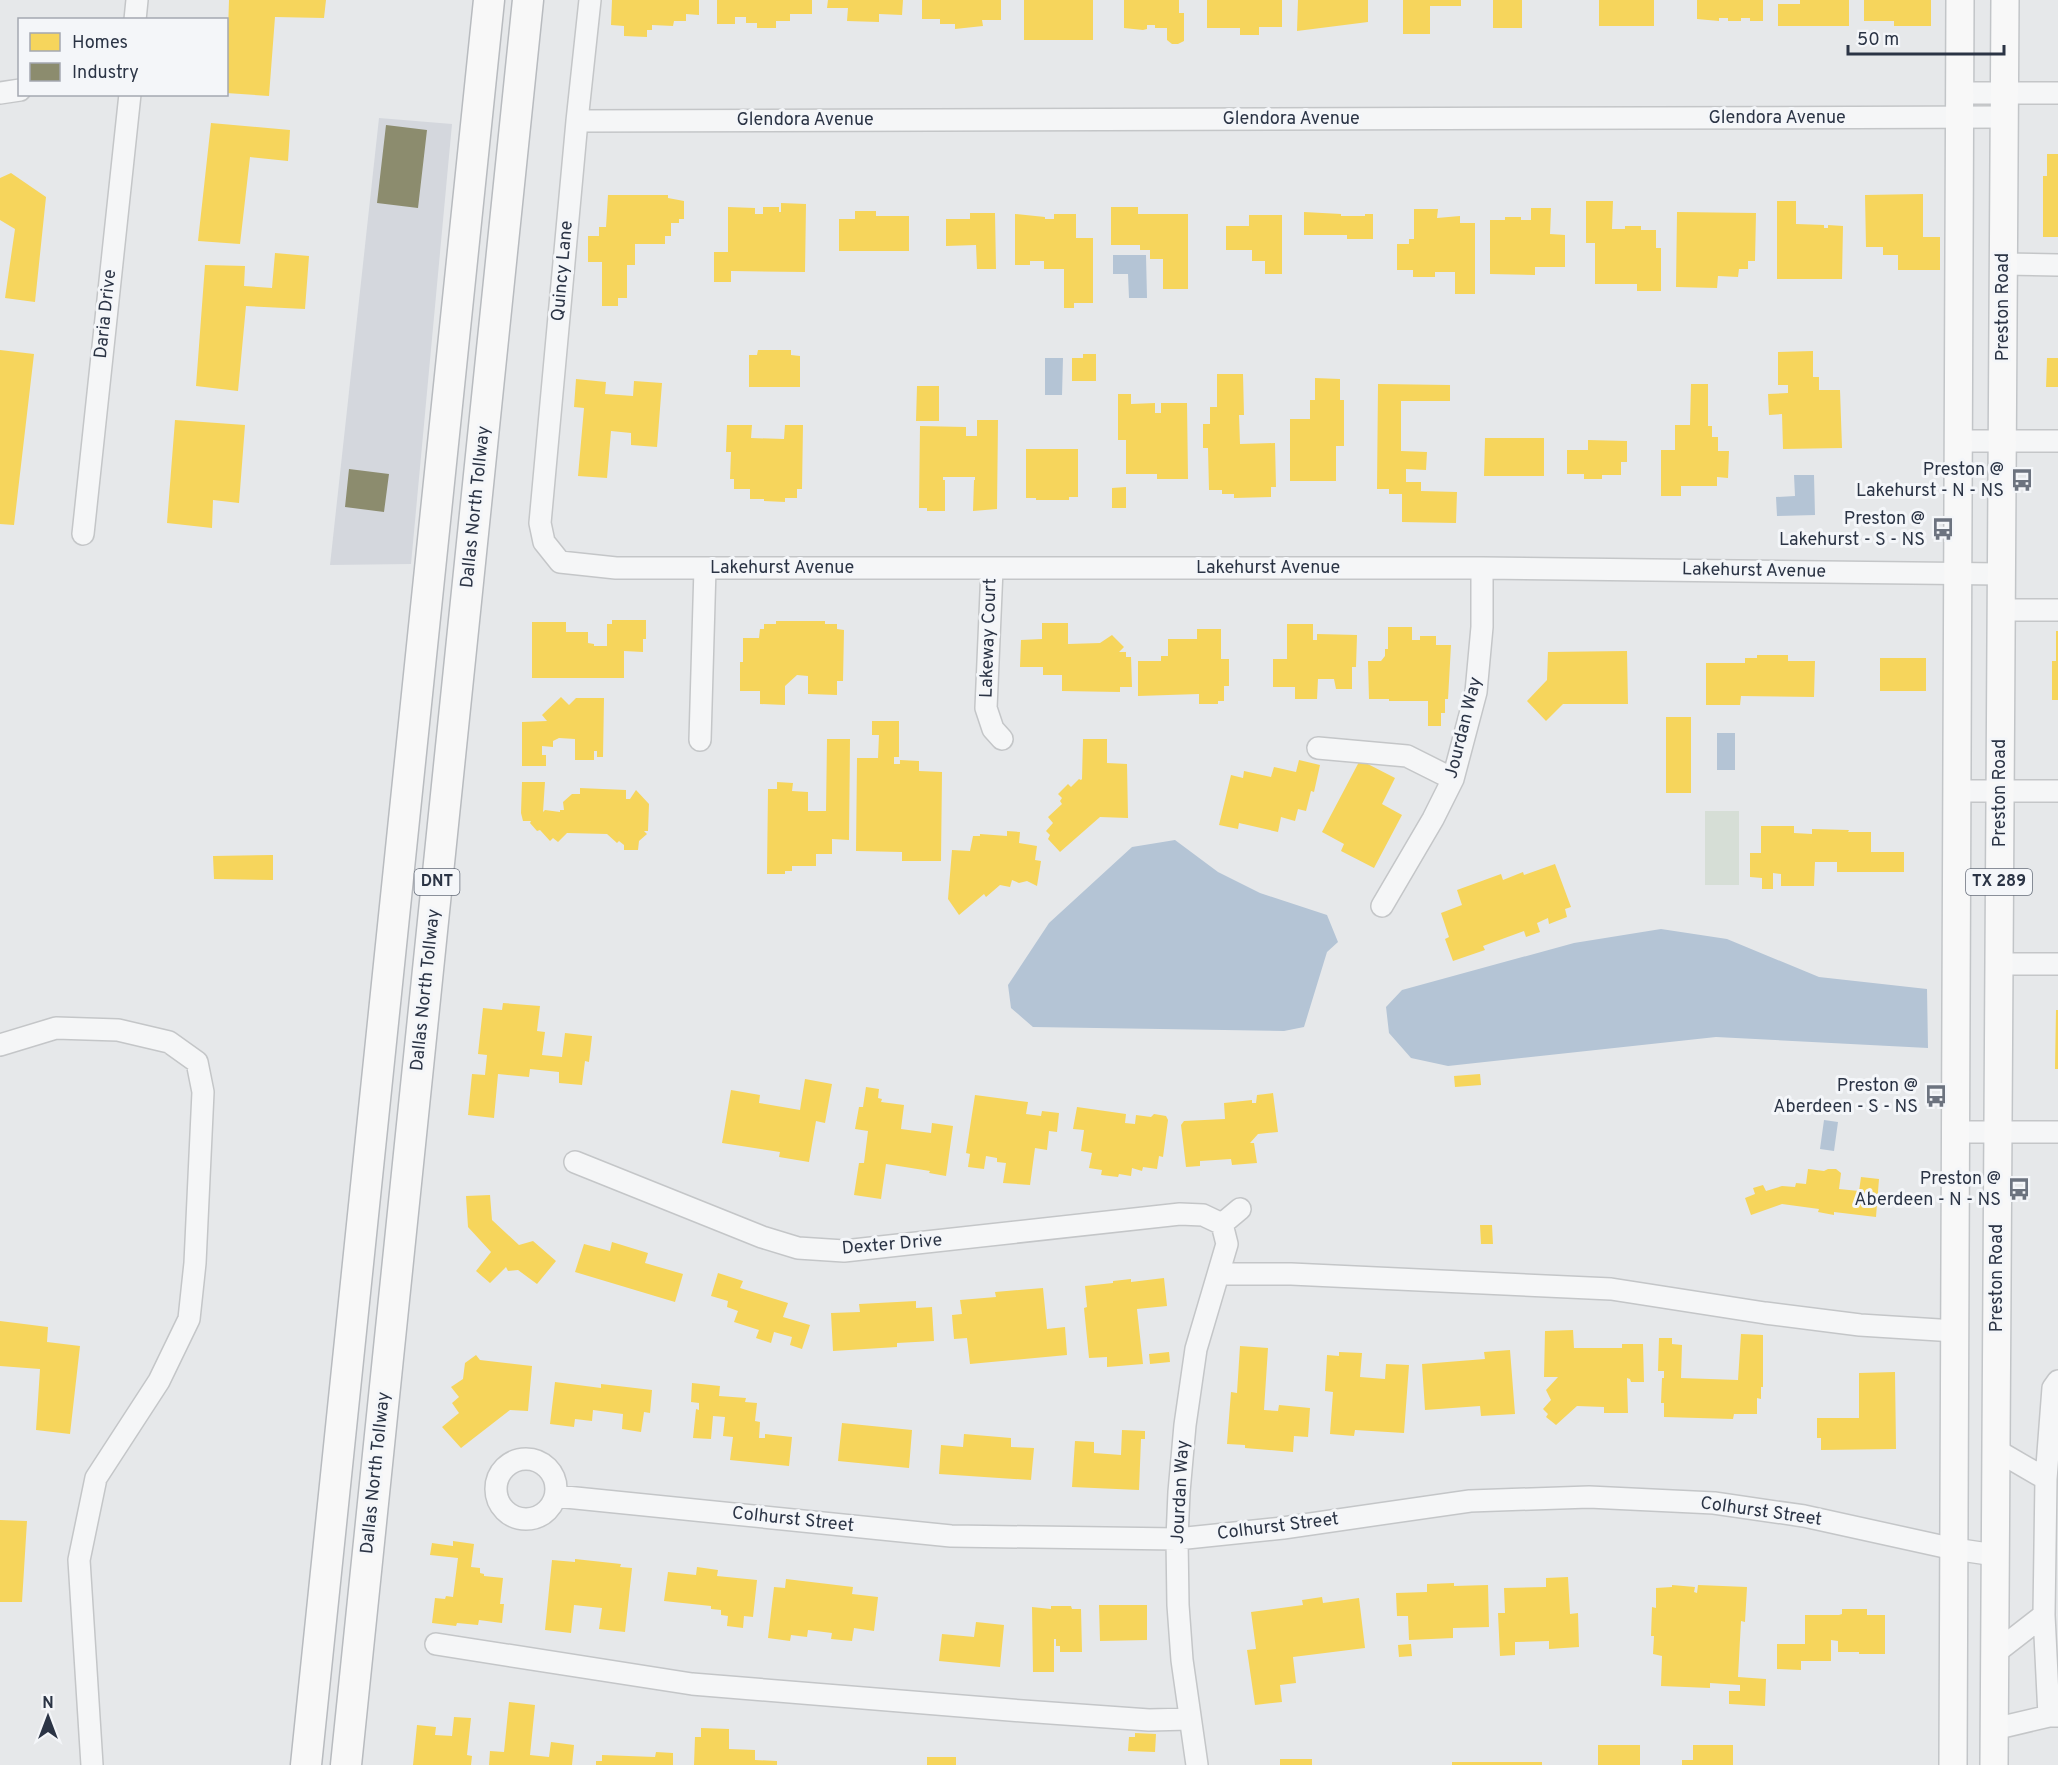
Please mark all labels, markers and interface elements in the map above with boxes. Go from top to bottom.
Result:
legend [18,18,228,96]
scale bar [1848,18,2004,56]
text: 50 m [1857,29,1899,52]
text: Homes [72,32,128,55]
text: Industry [72,62,139,85]
street label: Glendora Avenue [1708,107,1846,130]
street label: Glendora Avenue [1222,108,1360,131]
street label: Glendora Avenue [736,109,874,132]
street label: Quincy Lane [547,220,579,322]
street label: Preston Road [1992,253,2015,361]
street label: Daria Drive [90,268,122,360]
street label: Dallas North Tollway [456,425,496,589]
place label: Preston @ Lakehurst - N - NS [1856,459,2004,503]
bus stop icon: Preston @ Lakehurst - N - NS [2009,467,2035,493]
place label: Preston @ Lakehurst - S - NS [1779,508,1925,552]
bus stop icon: Preston @ Lakehurst - S - NS [1930,516,1956,542]
street label: Lakehurst Avenue [710,557,854,580]
street label: Lakehurst Avenue [1196,557,1340,580]
street label: Lakehurst Avenue [1682,558,1826,584]
street label: Lakeway Court [975,578,1003,698]
street label: Jourdan Way [1440,675,1488,781]
street label: Preston Road [1989,739,2012,847]
road number: DNT [414,869,460,895]
road number: TX 289 [1966,869,2032,895]
street label: Dallas North Tollway [406,908,446,1072]
place label: Preston @ Aberdeen - S - NS [1773,1075,1918,1119]
bus stop icon: Preston @ Aberdeen - S - NS [1923,1083,1949,1109]
place label: Preston @ Aberdeen - N - NS [1854,1168,2001,1212]
bus stop icon: Preston @ Aberdeen - N - NS [2006,1176,2032,1202]
street label: Preston Road [1986,1224,2009,1332]
street label: Dexter Drive [841,1229,943,1261]
street label: Dallas North Tollway [356,1391,396,1555]
street label: Jourdan Way [1167,1439,1195,1545]
street label: Colhurst Street [1699,1492,1823,1532]
street label: Colhurst Street [731,1502,855,1538]
street label: Colhurst Street [1216,1508,1340,1546]
north arrow [18,1687,78,1747]
text: N [42,1694,54,1714]

